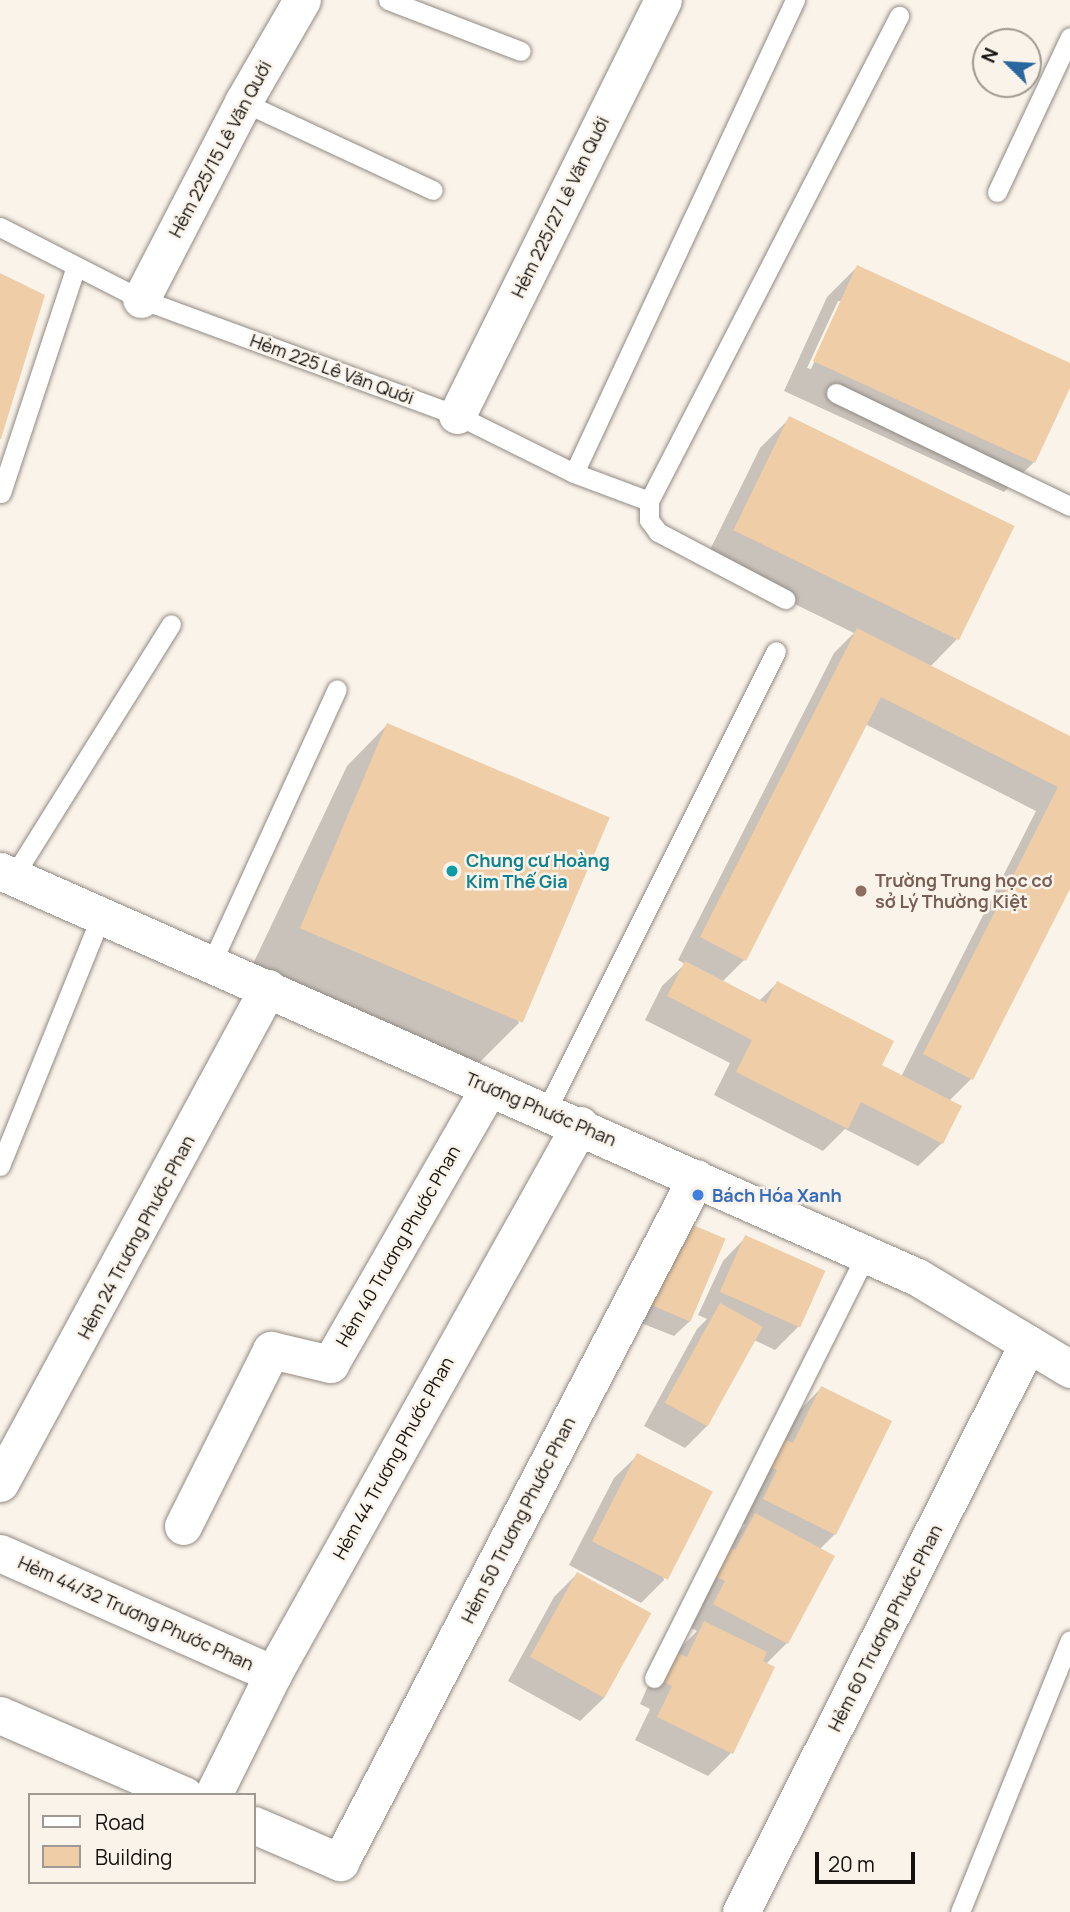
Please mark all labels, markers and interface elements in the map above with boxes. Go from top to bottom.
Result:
north arrow [972,28,1042,98]
text: N [975,44,1004,67]
street label: Hẻm 225/15 Lê Văn Quới [164,57,276,241]
street label: Hẻm 225/27 Lê Văn Quới [507,113,613,301]
street label: Hẻm 225 Lê Văn Quới [247,329,417,409]
place label: Chung cư Hoàng Kim Thế Gia [466,850,610,892]
marker: Chung cư Hoàng Kim Thế Gia [444,863,460,879]
place label: Trường Trung học cơ sở Lý Thường Kiệt [875,870,1053,912]
marker: Trường Trung học cơ sở Lý Thường Kiệt [853,883,869,899]
street label: Trương Phước Phan [462,1067,620,1151]
street label: Hẻm 24 Trương Phước Phan [73,1132,199,1342]
street label: Hẻm 40 Trương Phước Phan [332,1142,464,1350]
place label: Bách Hóa Xanh [712,1184,842,1206]
marker: Bách Hóa Xanh [690,1187,706,1203]
street label: Hẻm 44 Trương Phước Phan [328,1353,458,1563]
street label: Hẻm 50 Trương Phước Phan [457,1413,579,1627]
street label: Hẻm 60 Trương Phước Phan [823,1521,947,1735]
street label: Hẻm 44/32 Trương Phước Phan [15,1551,257,1675]
legend [28,1793,256,1884]
text: Road [95,1808,145,1836]
scale bar [818,1839,918,1883]
text: Building [95,1843,172,1871]
text: 20 m [828,1850,875,1878]

